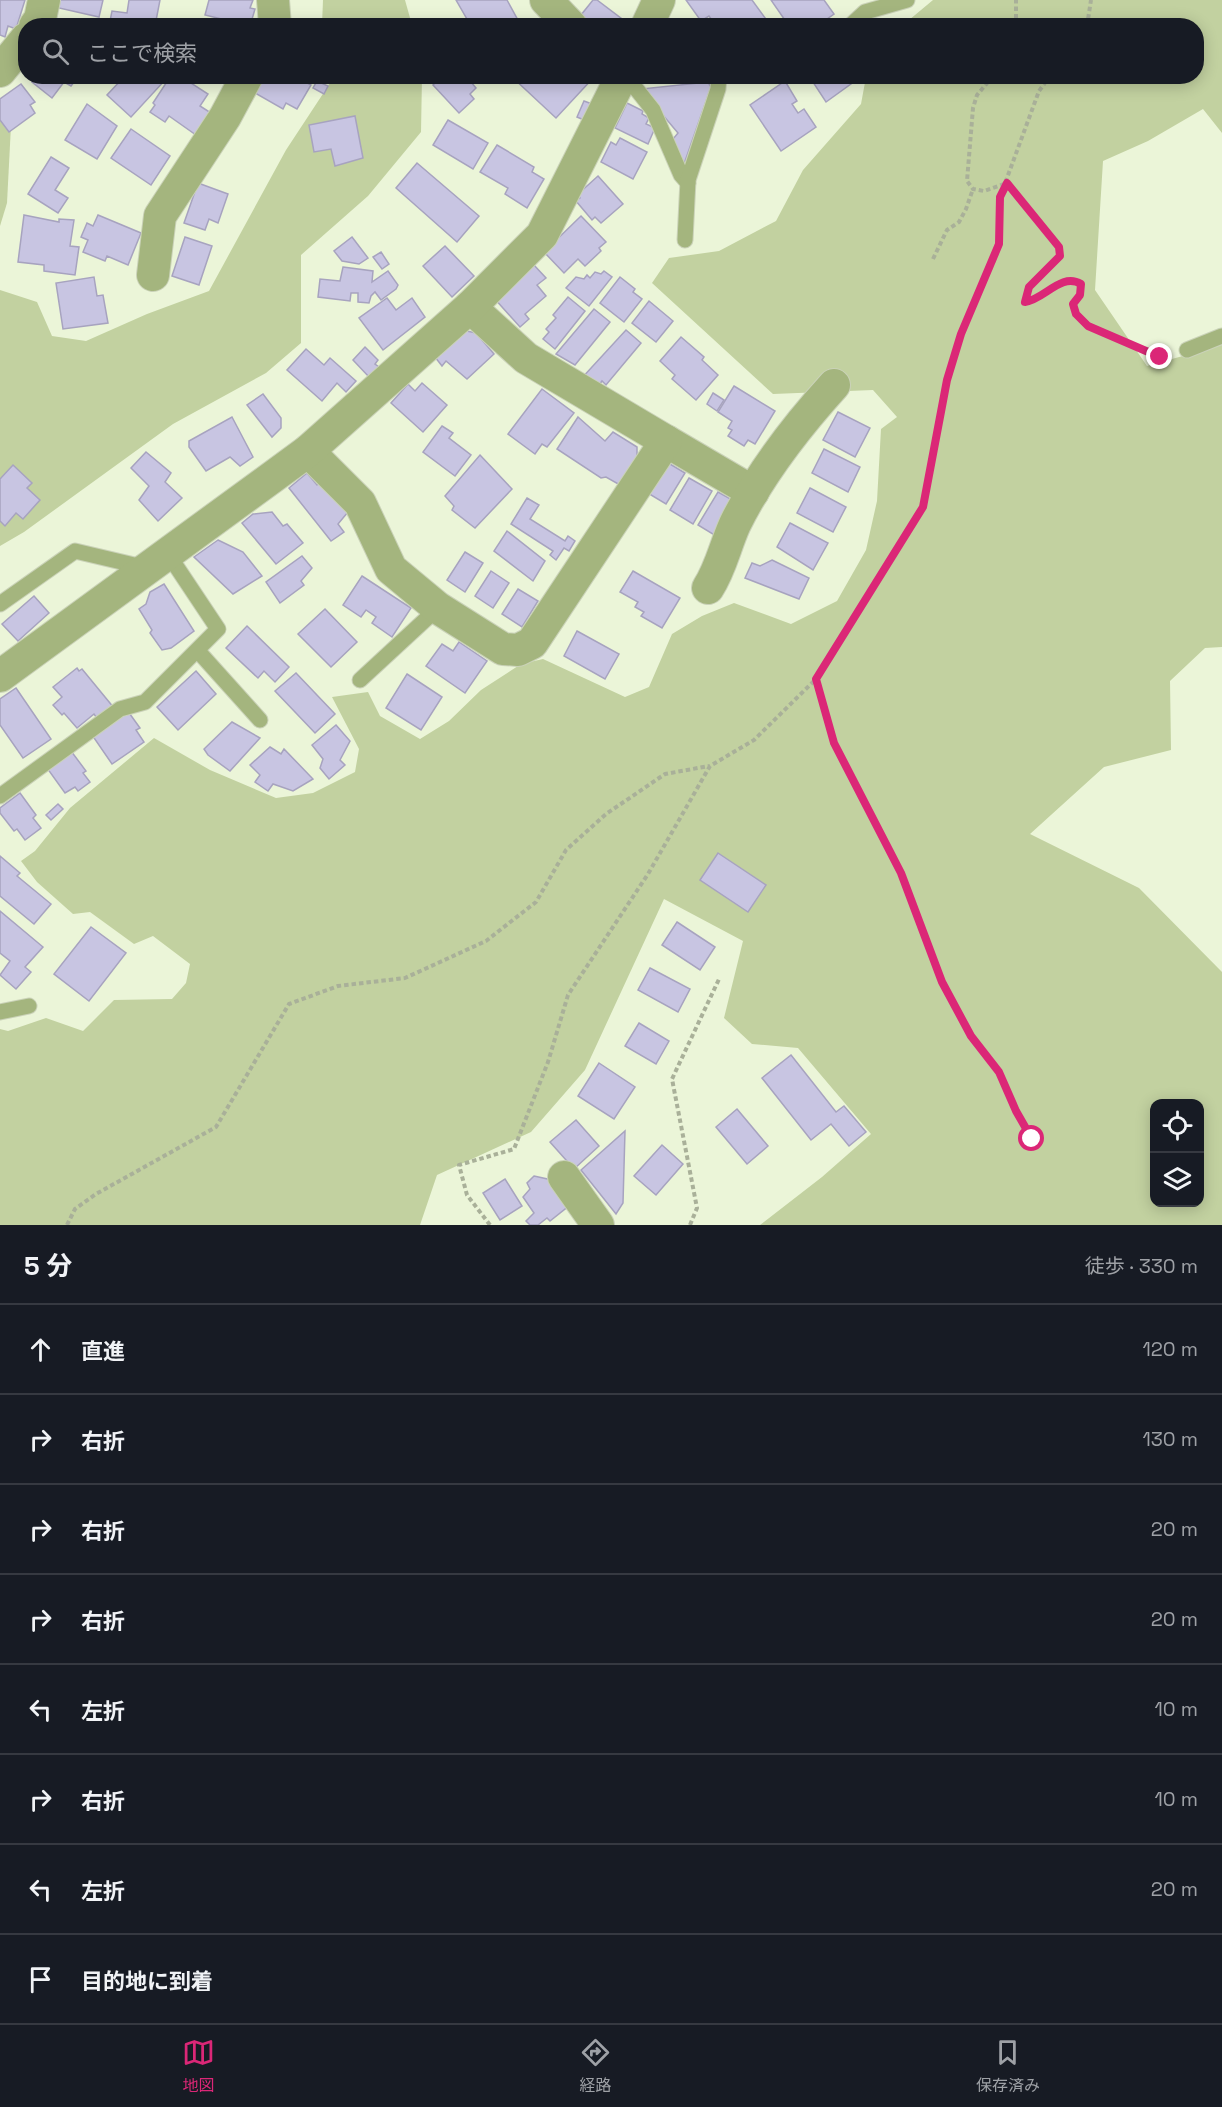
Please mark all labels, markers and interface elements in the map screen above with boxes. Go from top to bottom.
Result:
search box [18,18,1204,84]
icon: search [39,35,72,68]
text: ここで検索 [87,39,197,67]
route end [1146,343,1172,369]
map controls [1150,1099,1204,1207]
button: locate [1150,1099,1204,1153]
route start [1018,1125,1044,1151]
button: layers [1150,1153,1204,1207]
text: 5 分 [24,1249,72,1283]
text: 徒歩 · 330 m [1085,1253,1198,1279]
icon: ahead [24,1333,57,1366]
text: 120 m [1142,1336,1198,1362]
text: 直進 [81,1337,125,1365]
icon: right [24,1423,57,1456]
text: 130 m [1142,1426,1198,1452]
text: 右折 [81,1427,125,1455]
icon: right [24,1513,57,1546]
text: 20 m [1151,1516,1198,1542]
text: 右折 [81,1517,125,1545]
icon: right [24,1603,57,1636]
text: 20 m [1151,1606,1198,1632]
text: 右折 [81,1607,125,1635]
icon: left [24,1693,57,1726]
text: 10 m [1154,1696,1198,1722]
text: 左折 [81,1697,125,1725]
icon: right [24,1783,57,1816]
text: 10 m [1154,1786,1198,1812]
text: 右折 [81,1787,125,1815]
icon: left [24,1873,57,1906]
text: 20 m [1151,1876,1198,1902]
text: 左折 [81,1877,125,1905]
icon: arrive [24,1963,57,1996]
text: 目的地に到着 [81,1967,213,1995]
tab: 地図 [182,2036,215,2096]
tab: 経路 [579,2036,612,2096]
tab: 保存済み [976,2036,1040,2096]

